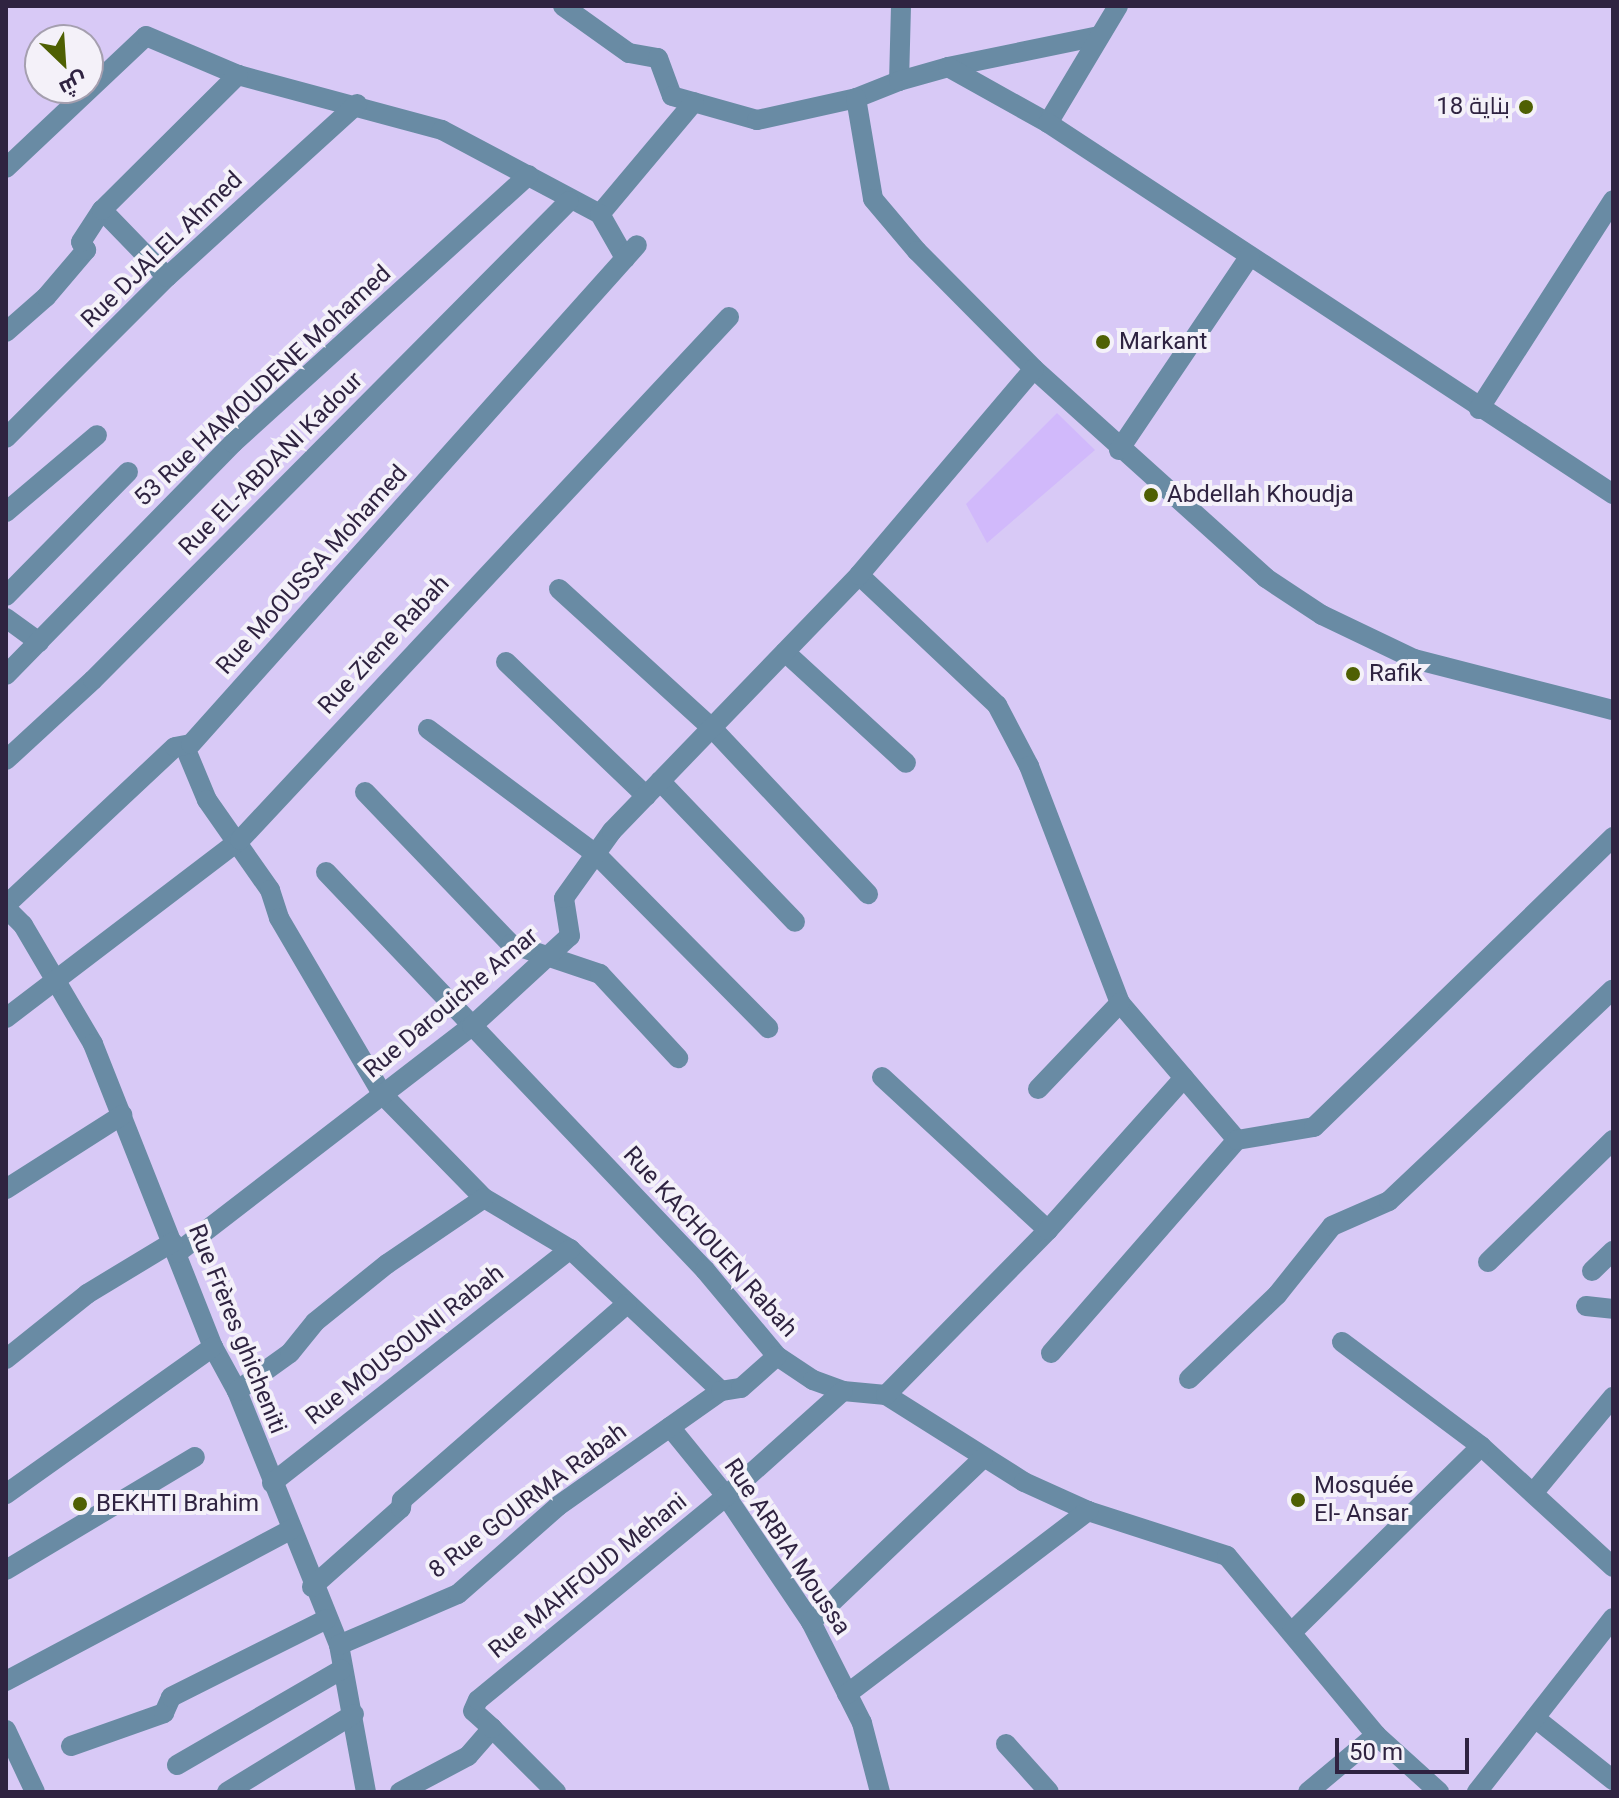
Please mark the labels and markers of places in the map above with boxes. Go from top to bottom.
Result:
place label: بناية 18 [1436,93,1510,121]
marker: بناية 18 [1517,98,1535,116]
place label: Markant [1119,328,1207,356]
marker: Markant [1094,333,1112,351]
place label: Abdellah Khoudja [1167,481,1354,509]
marker: Abdellah Khoudja [1142,486,1160,504]
place label: Rafik [1369,660,1422,688]
marker: Rafik [1344,665,1362,683]
place label: Mosquée El- Ansar [1314,1472,1413,1528]
place label: BEKHTI Brahim [96,1490,259,1518]
marker: Mosquée El- Ansar [1289,1491,1307,1509]
marker: BEKHTI Brahim [71,1495,89,1513]

